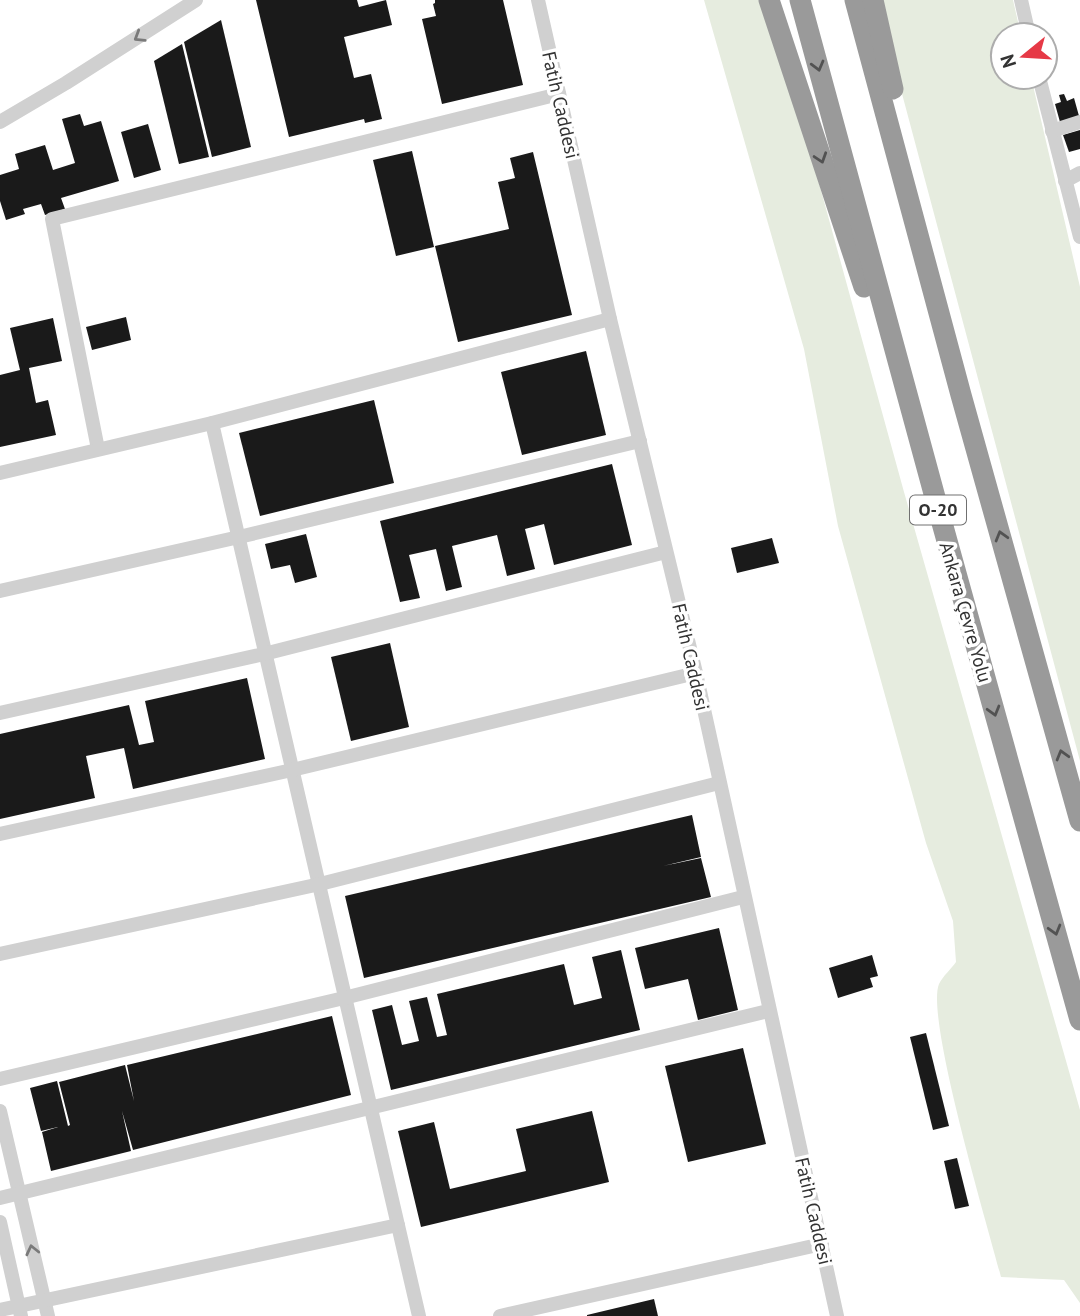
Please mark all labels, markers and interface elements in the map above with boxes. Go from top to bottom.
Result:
north arrow [989,21,1059,91]
one-way arrow [133,28,146,41]
street label: Fatih Caddesi [537,49,585,161]
text: N [994,52,1021,71]
one-way arrow [810,60,824,72]
one-way arrow [813,151,828,163]
road number: O-20 [910,496,966,524]
one-way arrow [994,530,1009,542]
street label: Ankara Çevre Yolu [934,539,998,685]
street label: Fatih Caddesi [667,601,715,713]
one-way arrow [986,705,1000,717]
one-way arrow [1055,749,1070,761]
one-way arrow [1047,924,1061,936]
street label: Fatih Caddesi [790,1155,838,1267]
one-way arrow [26,1244,40,1256]

